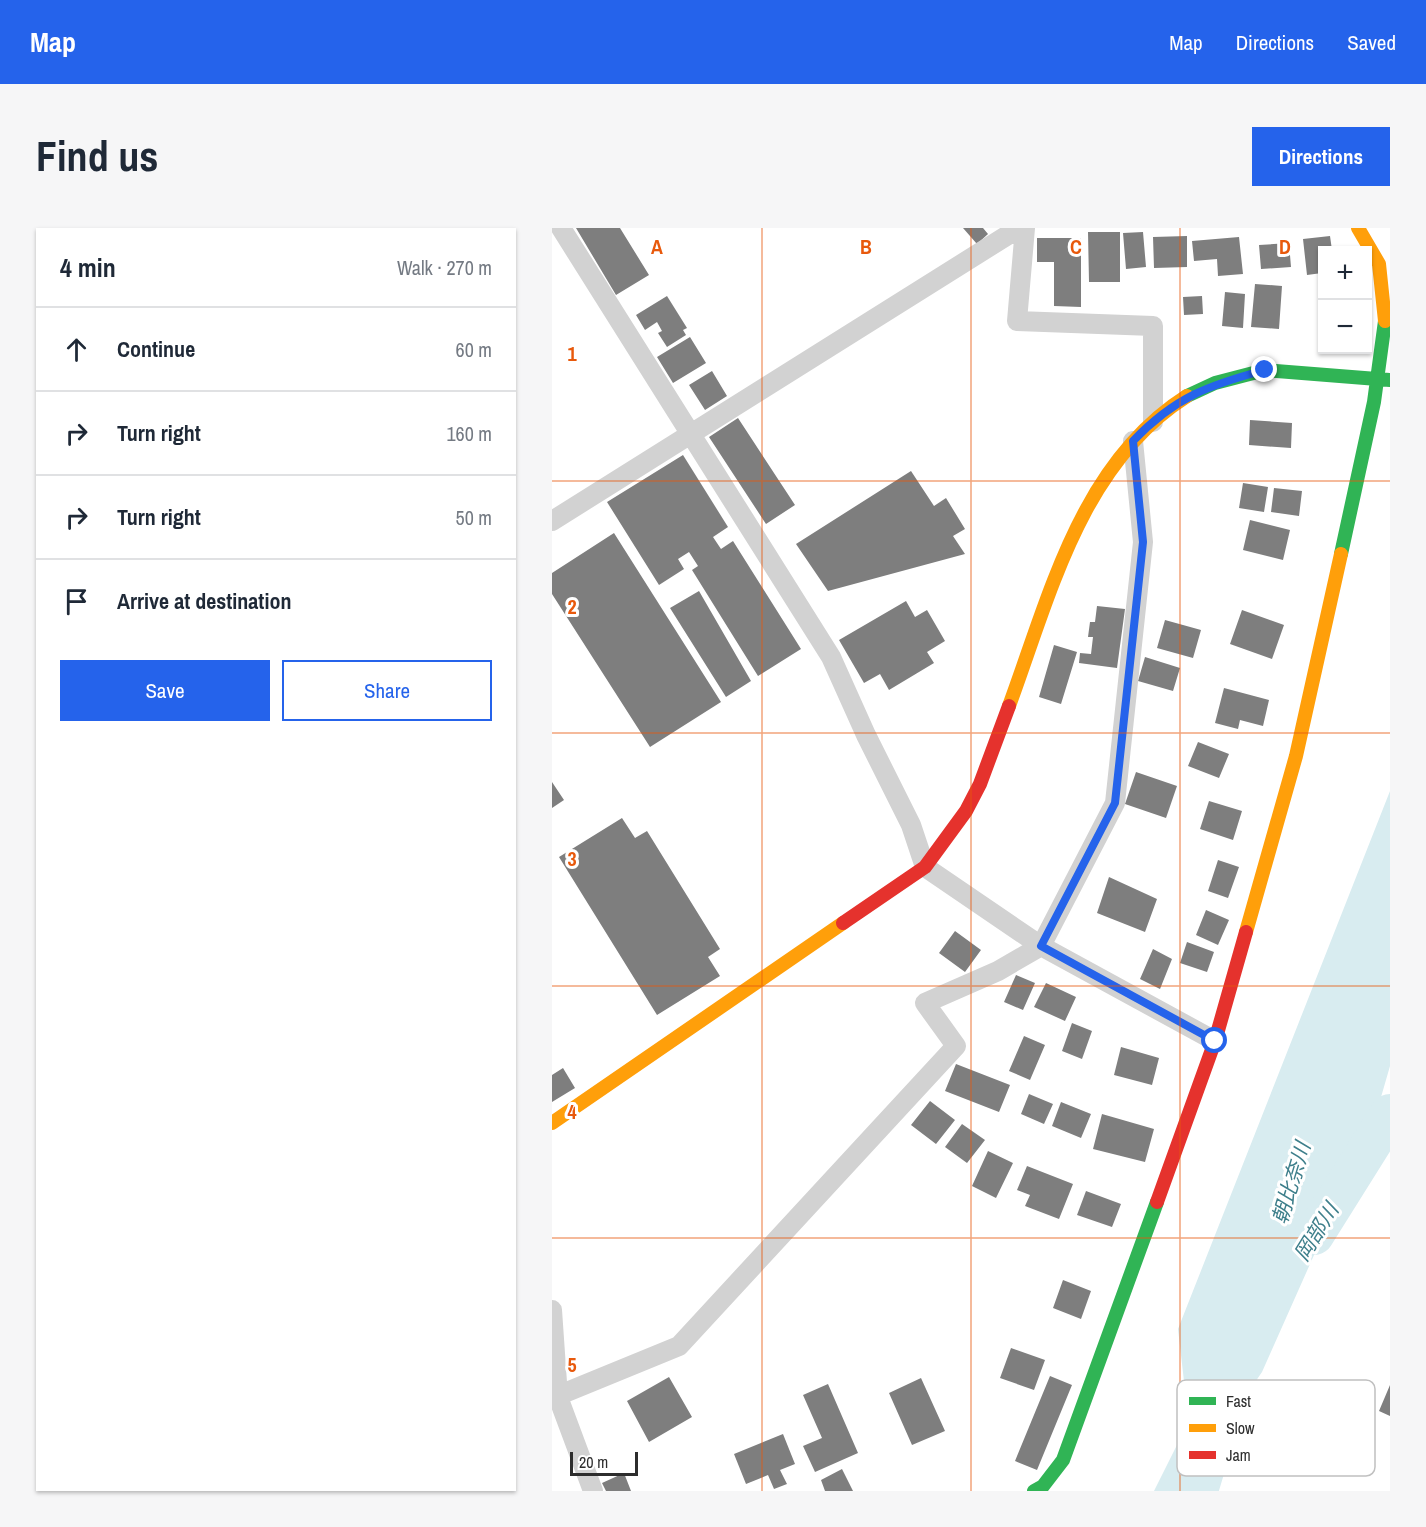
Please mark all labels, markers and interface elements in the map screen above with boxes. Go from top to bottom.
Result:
text: Map [30,23,76,61]
text: Map [1169,28,1203,57]
text: Directions [1236,28,1314,57]
text: Saved [1347,28,1396,57]
button: Directions [1252,127,1390,186]
text: Find us [36,128,158,184]
text: A [651,233,663,260]
text: B [860,233,872,260]
text: C [1070,233,1082,260]
text: D [1279,233,1291,260]
map controls [1318,246,1372,354]
button: + [1318,246,1372,300]
text: 4 min [60,250,116,285]
text: Walk · 270 m [397,254,492,281]
button: − [1318,300,1372,354]
icon: ahead [60,333,93,366]
text: Continue [117,334,195,364]
text: 60 m [456,336,492,363]
text: 1 [567,340,577,367]
route end [1251,356,1277,382]
icon: right [60,417,93,450]
text: Turn right [117,418,201,448]
text: 160 m [446,420,492,447]
icon: right [60,501,93,534]
text: Turn right [117,502,201,532]
text: 50 m [456,504,492,531]
icon: arrive [60,585,93,618]
text: Arrive at destination [117,586,291,616]
text: 2 [567,593,577,620]
button: Save [60,660,270,721]
button: Share [282,660,492,721]
text: 3 [567,845,577,872]
route start [1201,1027,1227,1053]
text: 4 [567,1098,577,1125]
water label: 朝比奈川 [1265,1137,1318,1227]
water label: 岡部川 [1287,1196,1346,1266]
text: 5 [567,1351,577,1378]
legend [1177,1380,1375,1476]
text: Fast [1226,1390,1251,1412]
text: Slow [1226,1417,1255,1439]
text: Jam [1226,1444,1251,1466]
scale bar [570,1449,638,1476]
text: 20 m [579,1451,608,1473]

